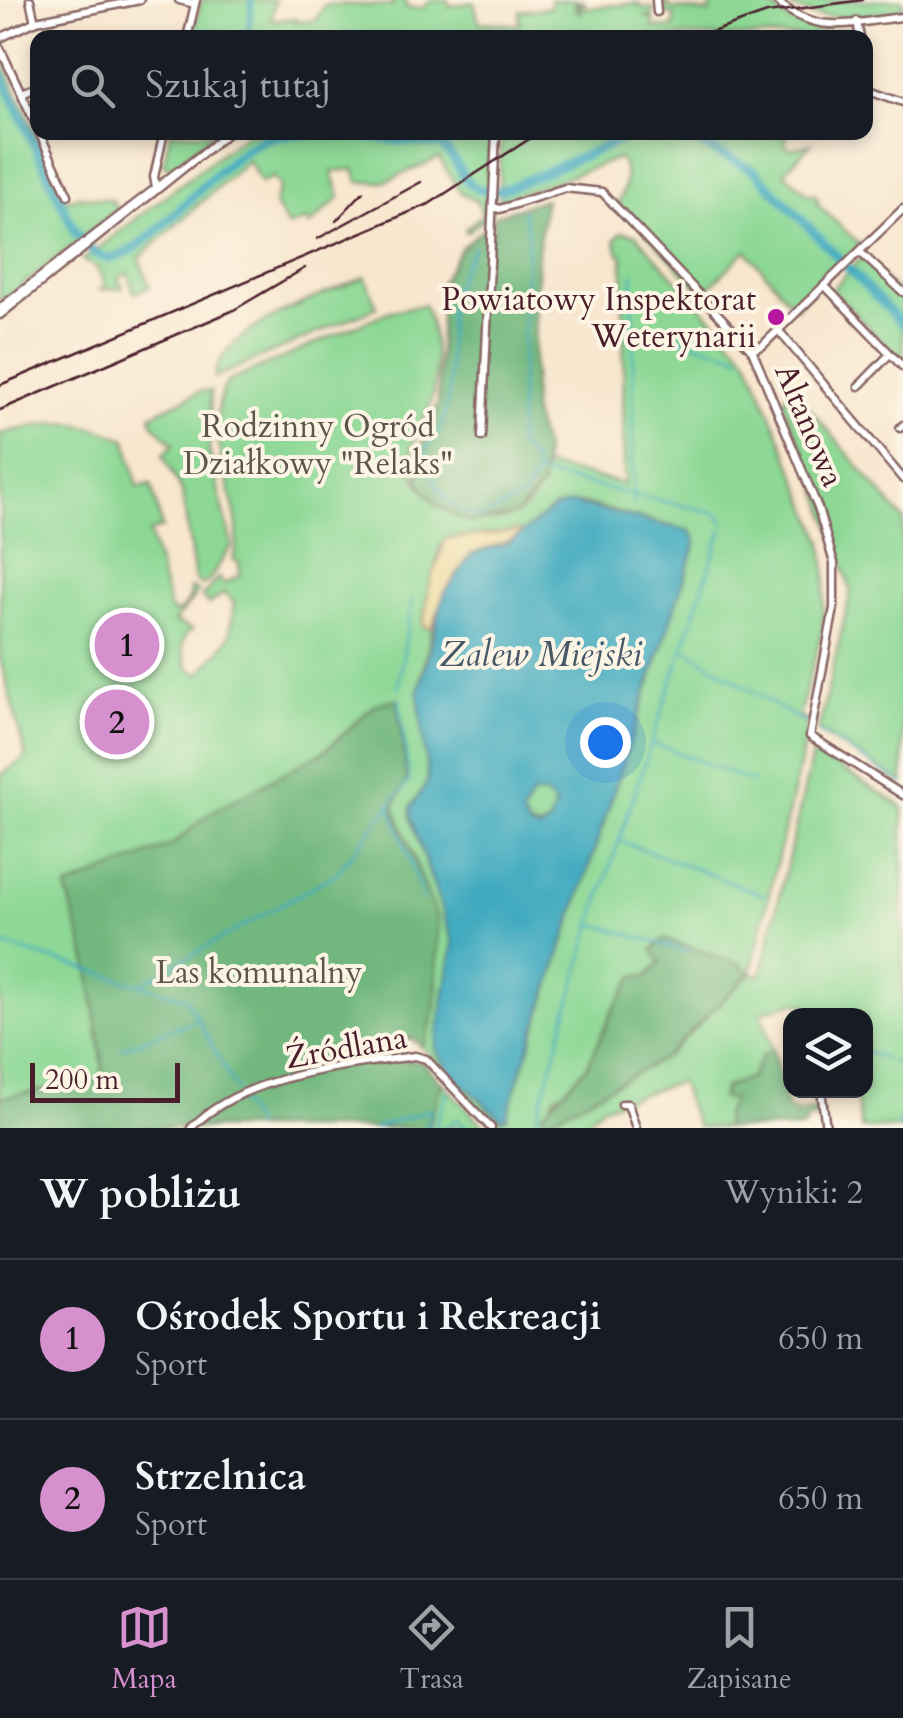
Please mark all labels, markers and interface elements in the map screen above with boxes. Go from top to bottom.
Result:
search box [30,30,873,140]
icon: search [65,58,120,113]
text: Szukaj tutaj [145,59,332,111]
place label: Powiatowy Inspektorat Weterynarii [441,278,756,359]
marker: Powiatowy Inspektorat Weterynarii [765,306,787,328]
street label: Altanowa [763,357,855,494]
park label: Rodzinny Ogród Działkowy "Relaks" [183,405,453,486]
pin: 1 [94,608,160,682]
water label: Zalew Miejski [440,631,642,679]
pin: 2 [84,684,150,760]
your location [580,717,631,768]
park label: Las komunalny [156,951,362,995]
map controls [783,1008,873,1098]
button: layers [783,1008,873,1098]
street label: Źródlana [282,1016,411,1080]
scale bar [30,1058,180,1102]
text: 200 m [45,1061,119,1099]
text: W pobliżu [40,1165,241,1222]
text: Wyniki: 2 [724,1171,863,1215]
text: Ośrodek Sportu i Rekreacji [135,1291,601,1343]
text: 1 [64,1317,81,1361]
text: 650 m [778,1317,863,1361]
text: Sport [135,1343,207,1387]
text: Strzelnica [135,1451,306,1503]
text: 2 [64,1477,81,1521]
text: 650 m [778,1477,863,1521]
text: Sport [135,1503,207,1547]
tab: Mapa [111,1600,177,1698]
tab: Trasa [400,1600,464,1698]
tab: Zapisane [687,1600,792,1698]

